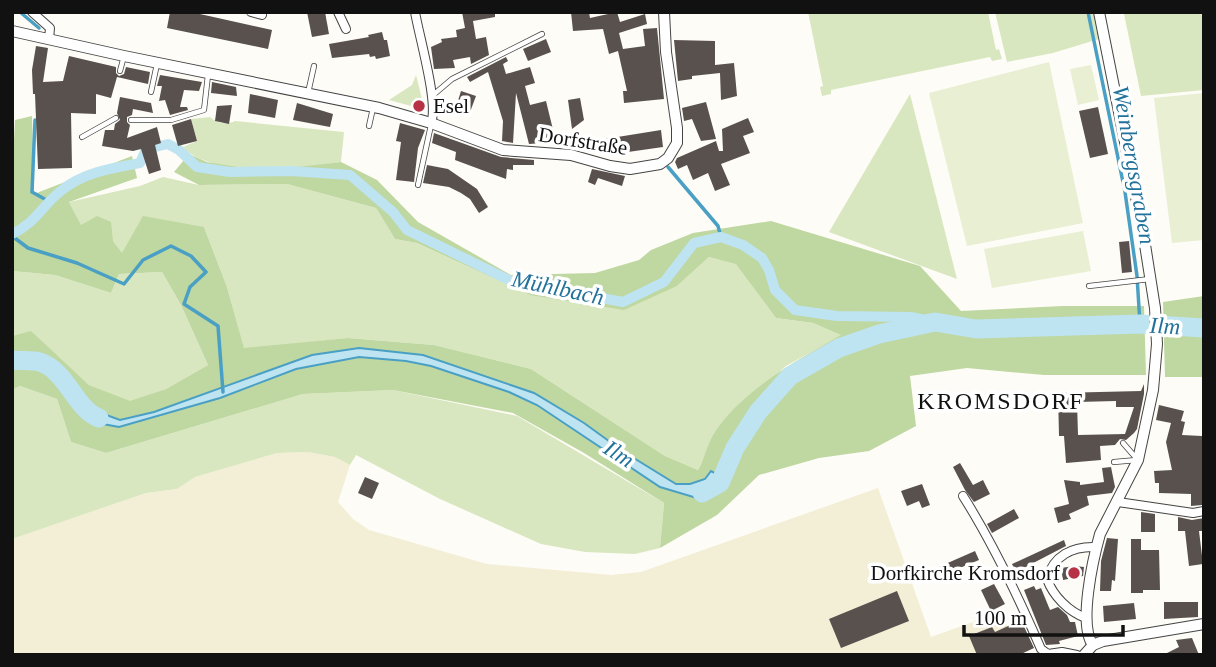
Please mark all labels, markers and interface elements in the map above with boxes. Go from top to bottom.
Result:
water label: Weinbergsgraben [1108,84,1160,246]
place label: Esel [433,94,469,118]
marker: Esel [411,98,427,114]
street label: Dorfstraße [537,122,629,160]
water label: Mühlbach [509,266,606,310]
water label: Ilm [1148,313,1181,339]
district label: KROMSDORF [917,388,1085,414]
water label: Ilm [598,435,639,473]
place label: Dorfkirche Kromsdorf [870,561,1060,585]
marker: Dorfkirche Kromsdorf [1066,565,1082,581]
scale bar [964,594,1123,638]
text: 100 m [974,606,1027,630]

